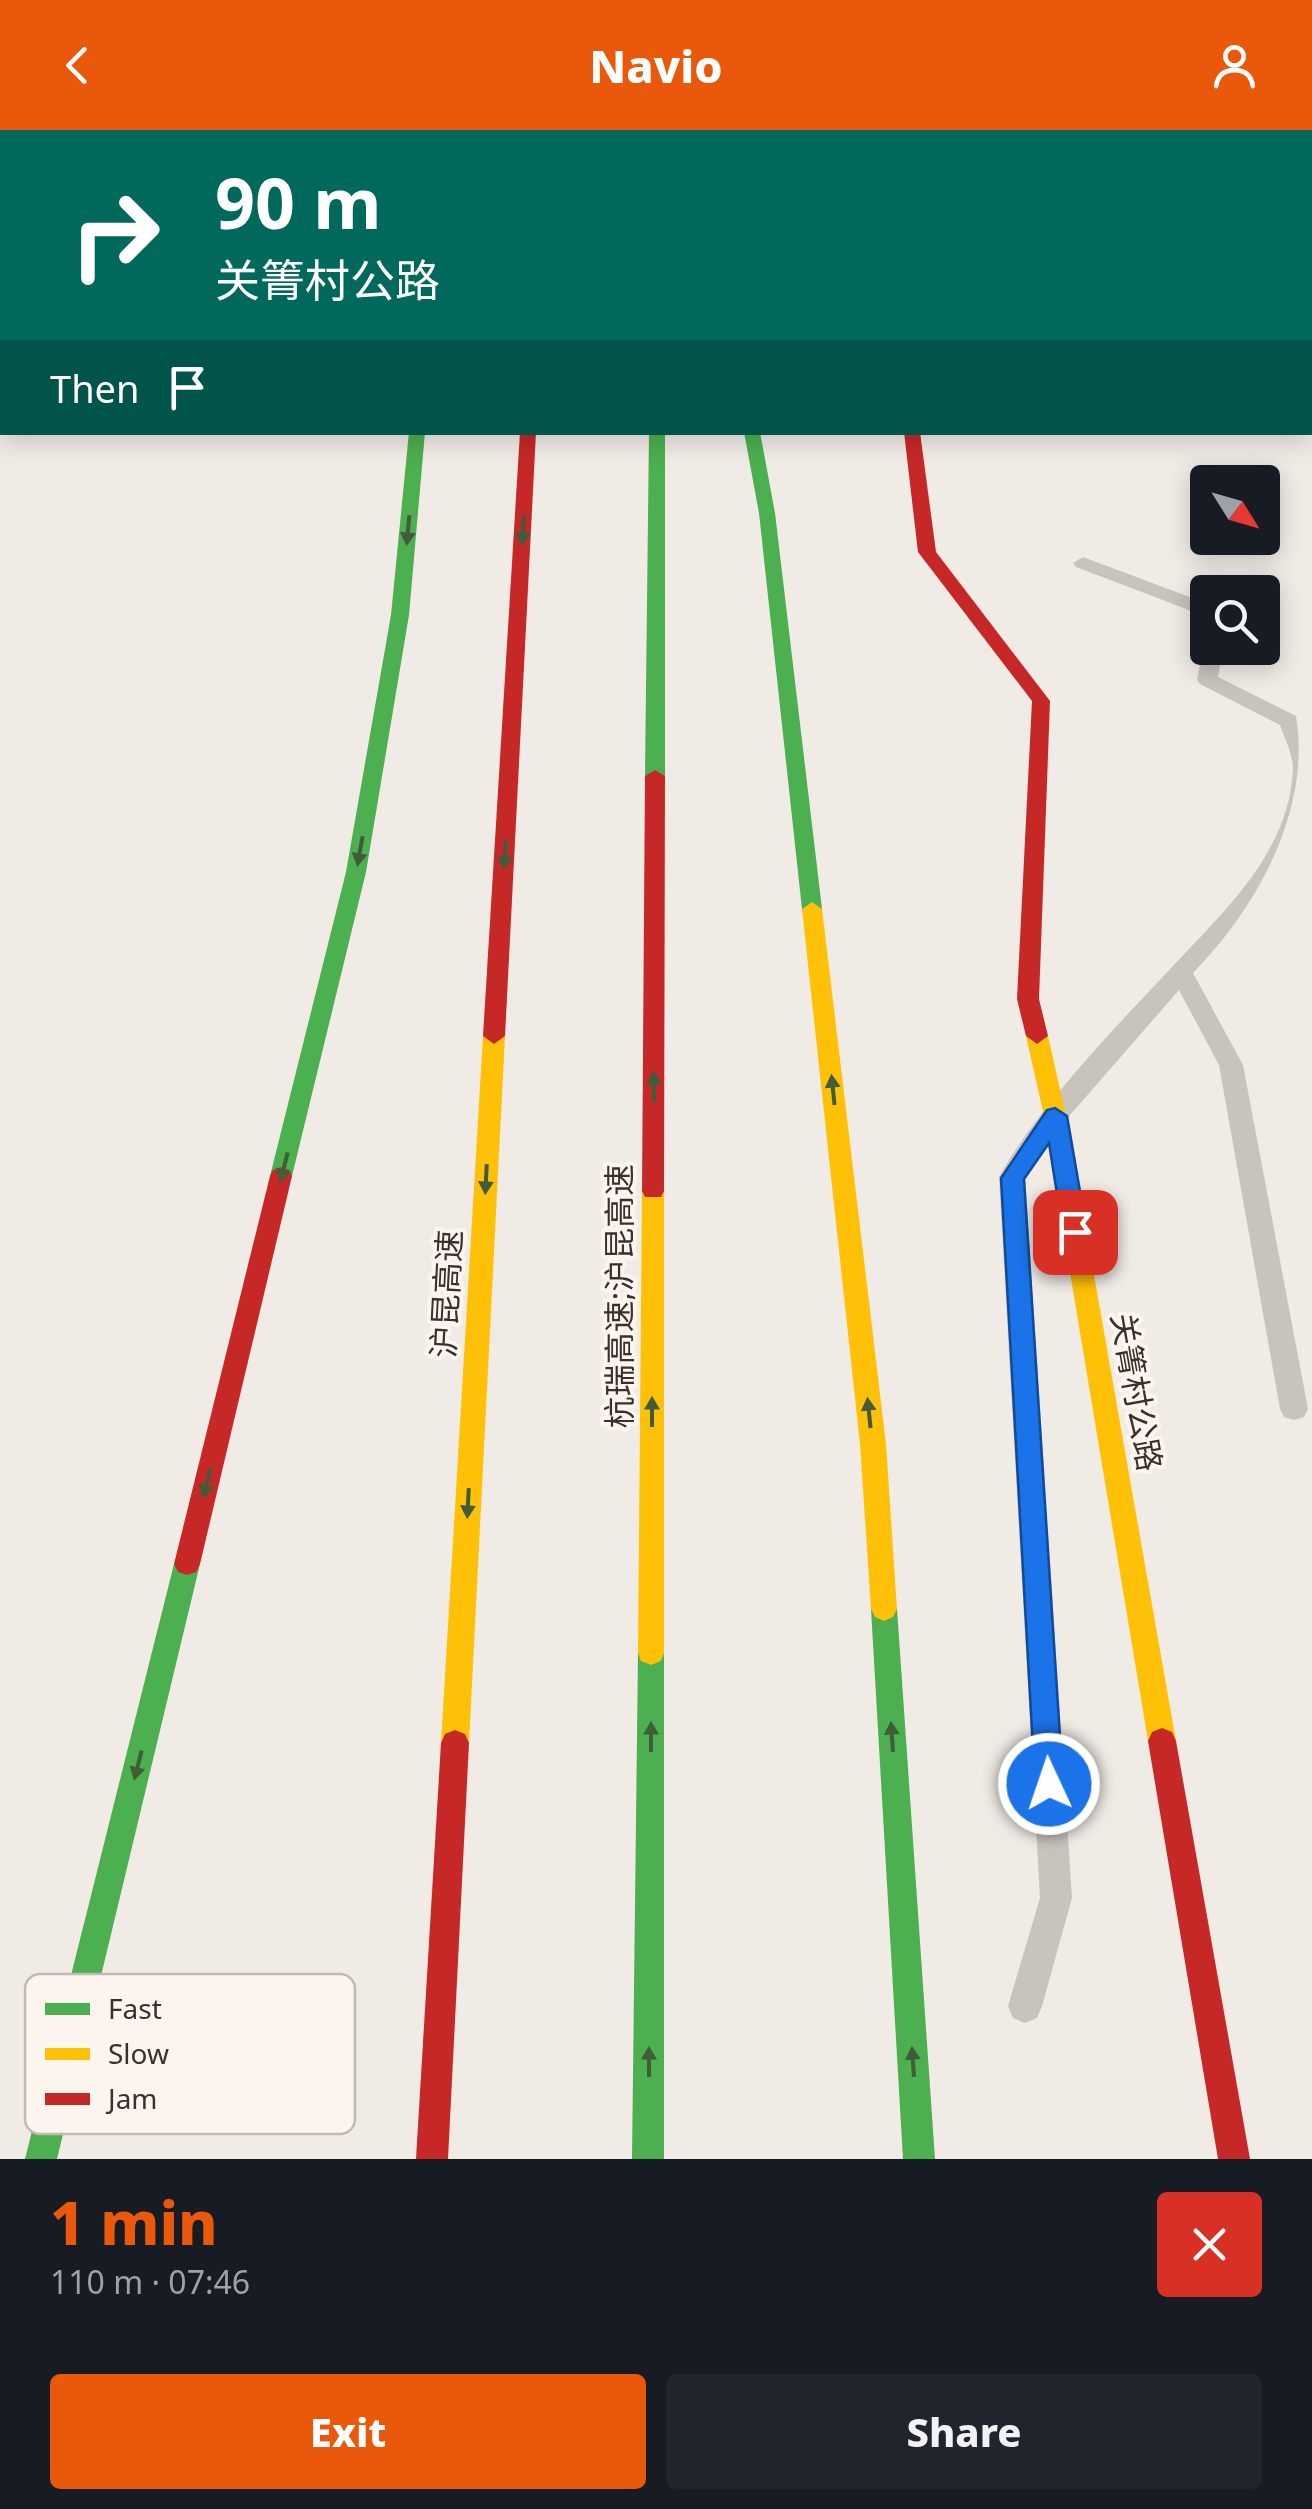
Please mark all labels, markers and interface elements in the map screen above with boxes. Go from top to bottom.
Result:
text: Navio [589,35,723,96]
icon: back [50,38,105,93]
icon: person [1207,38,1262,93]
text: 90 m [215,154,382,250]
icon: right [50,170,180,300]
text: 关箐村公路 [215,249,440,310]
icon: arrive [160,360,215,415]
text: Then [50,362,140,414]
north arrow [1190,465,1280,555]
map controls [1190,465,1280,665]
one-way arrow [399,514,415,546]
one-way arrow [515,514,531,546]
button: search [1190,575,1280,665]
one-way arrow [352,836,367,867]
one-way arrow [497,839,513,871]
one-way arrow [646,1070,662,1102]
one-way arrow [825,1074,841,1106]
one-way arrow [276,1152,291,1183]
one-way arrow [478,1163,494,1195]
street label: 杭瑞高速;沪昆高速 [597,1164,640,1428]
pin [1033,1190,1118,1275]
icon: arrive [1048,1205,1103,1260]
street label: 沪昆高速 [421,1229,470,1359]
street label: 关箐村公路 [1102,1309,1173,1474]
one-way arrow [644,1395,660,1427]
one-way arrow [861,1397,877,1429]
one-way arrow [199,1468,214,1499]
one-way arrow [460,1488,476,1520]
one-way arrow [643,1720,659,1752]
one-way arrow [884,1721,900,1753]
position arrow [997,1732,1101,1836]
one-way arrow [130,1750,145,1781]
legend [25,1974,355,2134]
text: Fast [108,1989,162,2027]
text: Slow [108,2034,169,2072]
one-way arrow [641,2045,657,2077]
one-way arrow [905,2045,921,2077]
text: Jam [105,2079,158,2117]
text: 1 min [50,2181,218,2263]
button: close [1157,2192,1262,2297]
text: 110 m · 07:46 [50,2260,250,2303]
button: Exit [50,2374,646,2489]
button: Share [666,2374,1262,2489]

